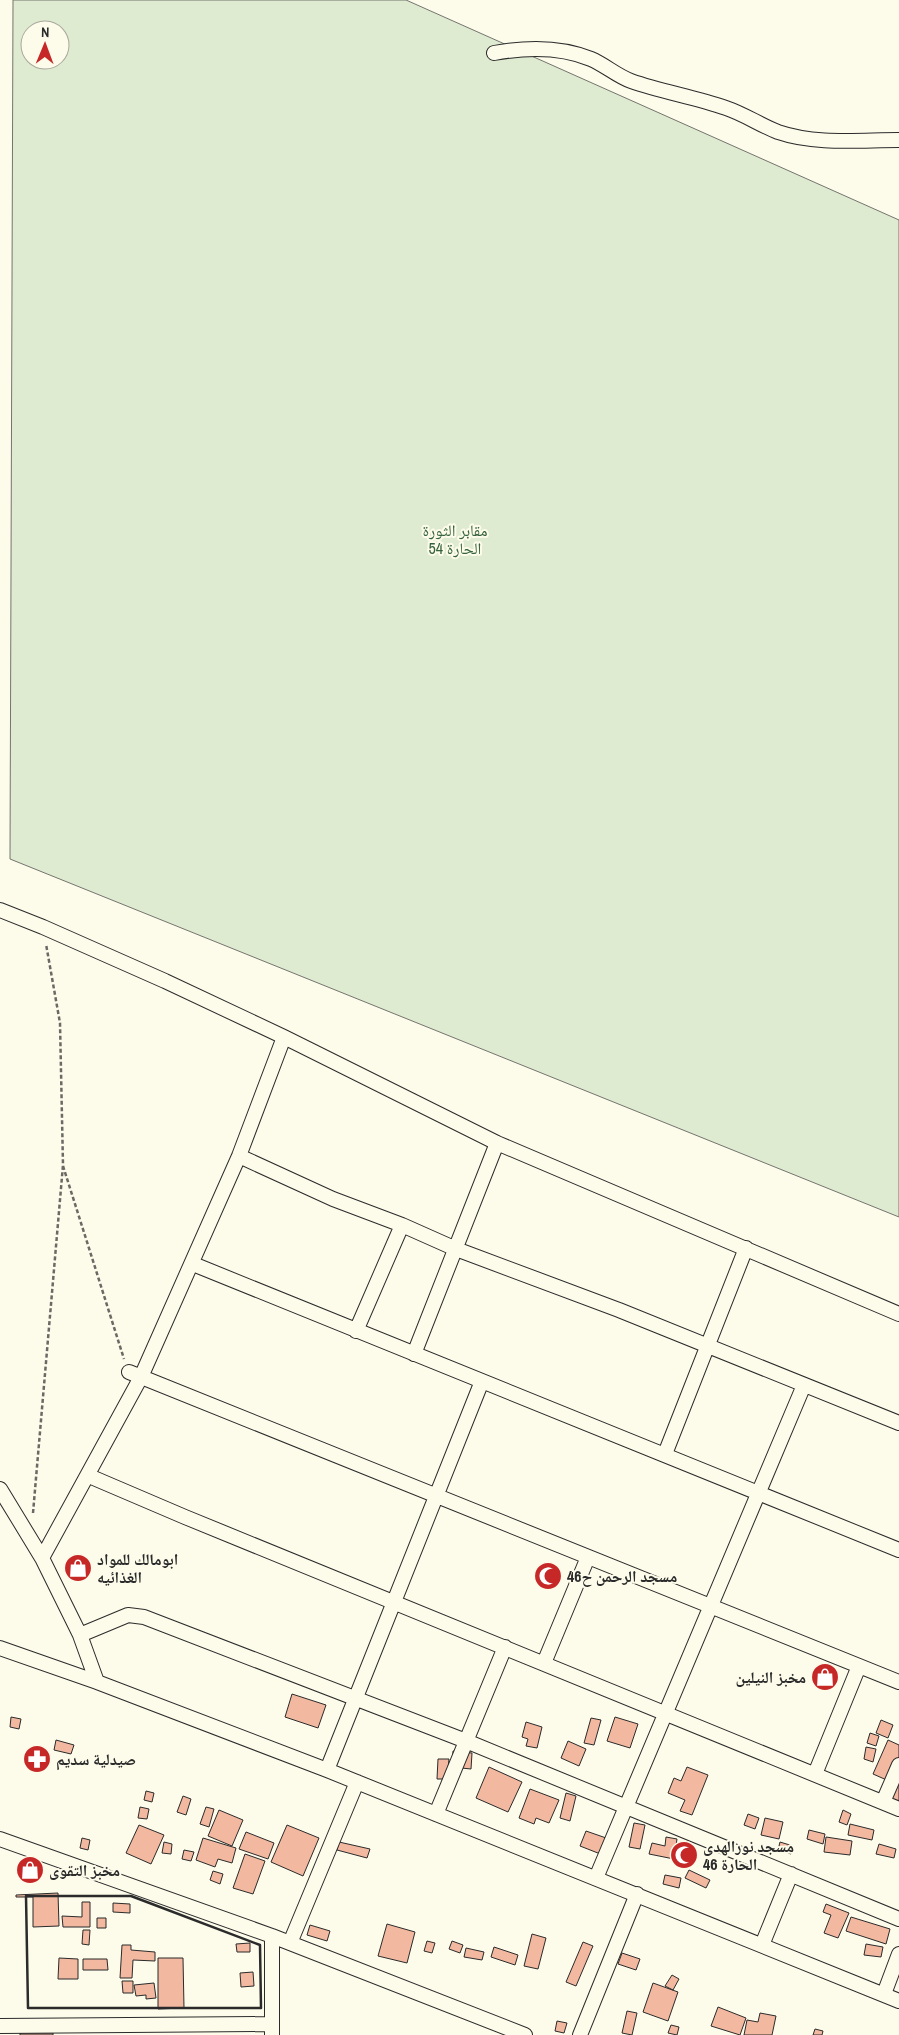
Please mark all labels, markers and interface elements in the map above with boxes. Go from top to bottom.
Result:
north arrow [20,20,70,70]
text: N [41,23,50,41]
park label: مقابر الثورة الحارة 54 [422,519,488,559]
place label: ابومالك للمواد الغذائيه [97,1548,178,1588]
shop icon: ابومالك للمواد الغذائيه [63,1553,93,1583]
mosque icon: مسجد الرحمن ح46 [533,1561,563,1591]
place label: مسجد الرحمن ح46 [567,1565,677,1587]
shop icon: مخبز النيلين [810,1662,840,1692]
place label: مخبز النيلين [736,1666,806,1688]
pharmacy icon: صيدلية سديم [22,1744,52,1774]
place label: صيدلية سديم [56,1748,136,1771]
place label: مسجد نورالهدى الحارة 46 [703,1835,794,1875]
mosque icon: مسجد نورالهدى الحارة 46 [669,1840,699,1870]
shop icon: مخبز التقوى [15,1855,45,1885]
place label: مخبز التقوى [49,1859,120,1881]

